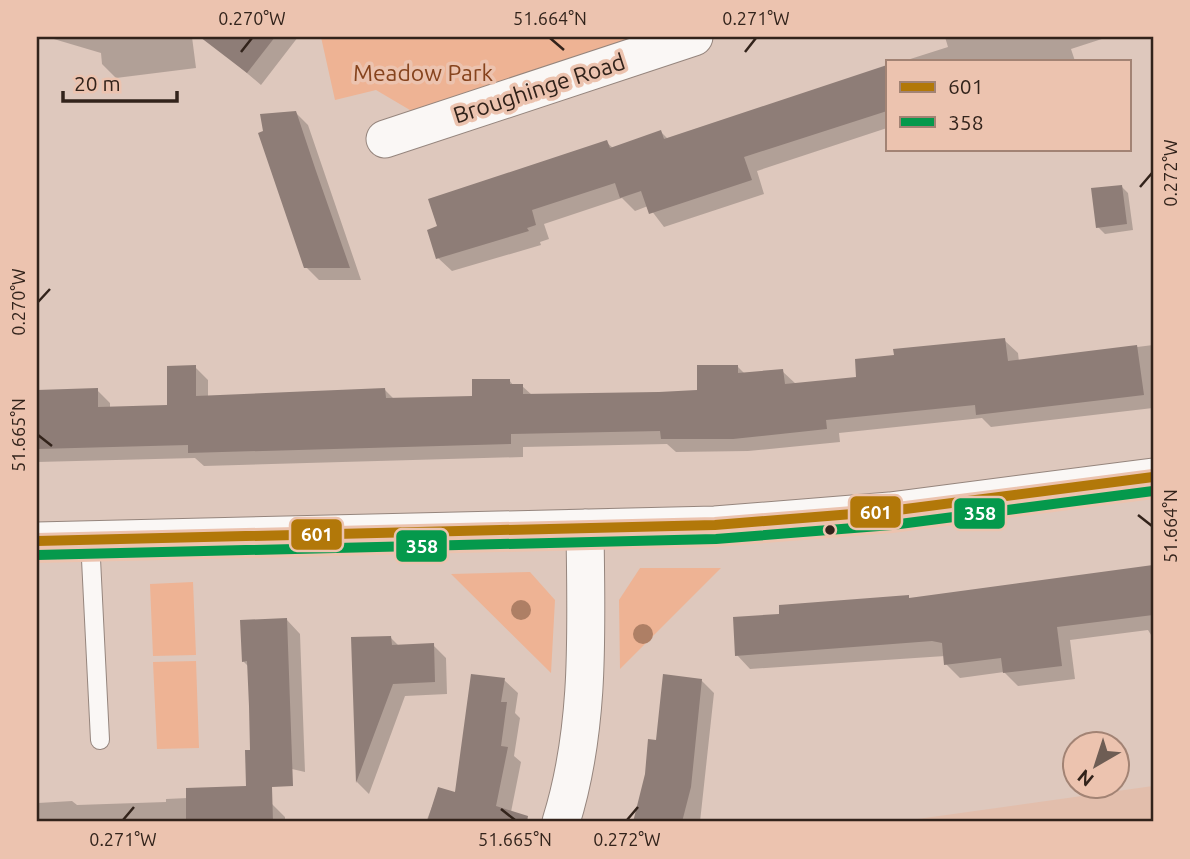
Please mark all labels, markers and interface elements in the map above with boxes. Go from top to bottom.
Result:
text: 0.270°W [218,8,286,28]
text: 51.664°N [513,8,587,28]
text: 0.271°W [722,8,790,28]
street label: Broughinge Road [450,48,628,128]
scale bar [63,60,177,104]
park label: Meadow Park [353,60,493,85]
legend [886,60,1130,150]
text: 20 m [74,71,121,95]
text: 601 [948,74,984,98]
text: 358 [948,110,984,134]
text: 0.272°W [1160,139,1180,207]
text: 0.270°W [8,268,28,336]
text: 51.665°N [8,398,28,472]
text: 51.664°N [1160,489,1180,563]
line badge: 601 [849,495,902,529]
line badge: 358 [953,497,1006,530]
text: 601 [860,501,892,523]
text: 358 [964,502,996,524]
line badge: 601 [290,518,343,551]
text: 601 [301,523,333,545]
unlabelled marker [823,523,837,537]
line badge: 358 [395,529,448,563]
text: 358 [406,535,438,557]
north arrow [1060,730,1130,800]
text: N [1073,765,1098,791]
text: 0.271°W [89,829,157,849]
text: 51.665°N [478,829,552,849]
text: 0.272°W [593,829,661,849]

